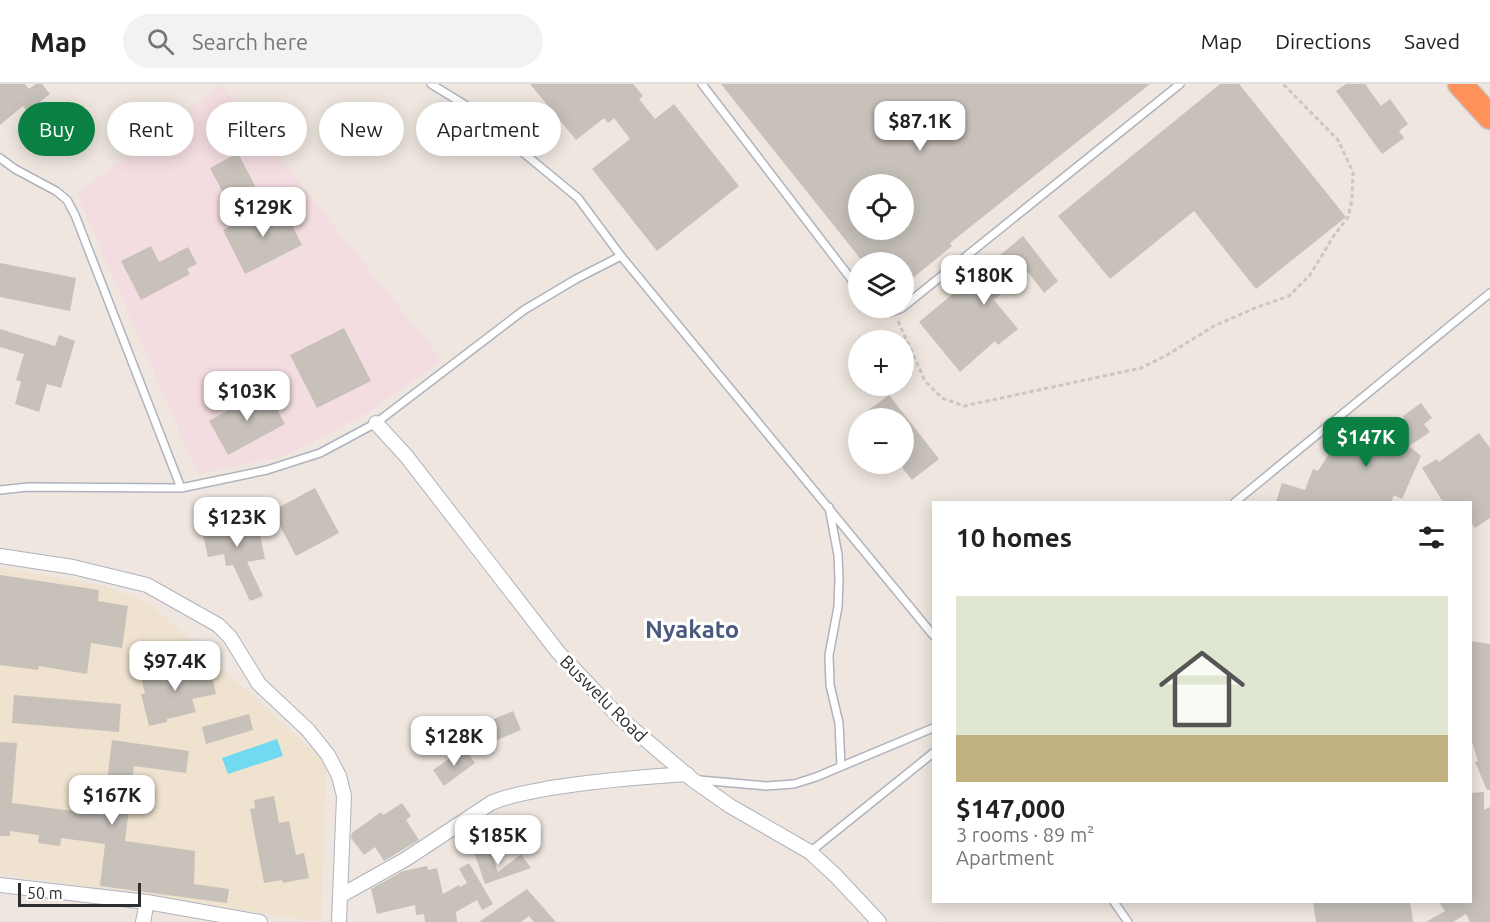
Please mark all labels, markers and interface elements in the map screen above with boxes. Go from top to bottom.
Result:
search box [123,14,543,68]
icon: search [144,25,177,58]
text: Map [30,26,87,57]
text: Search here [192,29,308,54]
text: Map [1201,29,1242,53]
text: Directions [1275,29,1371,53]
text: Saved [1404,29,1460,53]
pin: $87.1K [871,101,969,152]
chip: Buy [18,102,95,156]
chip: Rent [107,102,194,156]
chip: Filters [206,102,307,156]
chip: New [319,102,404,156]
chip: Apartment [416,102,561,156]
text: $87.1K [888,109,952,132]
map controls [848,174,914,474]
button: locate [848,174,914,240]
pin: $129K [221,187,305,238]
text: $129K [234,195,292,218]
button: layers [848,252,914,318]
pin: $180K [942,255,1026,306]
text: $180K [955,263,1013,286]
button: + [848,330,914,396]
pin: $103K [205,371,289,422]
text: $103K [218,379,276,402]
button: − [848,408,914,474]
pin: $147K [1324,417,1408,468]
text: $147K [1337,425,1395,448]
pin: $123K [195,497,279,548]
text: $123K [208,505,266,528]
icon: filters [1415,521,1448,554]
text: 10 homes [956,523,1072,552]
district label: Nyakato [645,616,739,643]
icon: home [1148,635,1256,743]
pin: $97.4K [126,641,224,692]
text: $97.4K [143,649,207,672]
street label: Buswelu Road [557,651,651,745]
pin: $128K [412,716,496,767]
text: $128K [425,724,483,747]
pin: $167K [70,775,154,826]
text: $167K [83,783,141,806]
text: $147,000 [956,794,1065,823]
pin: $185K [456,815,540,866]
text: $185K [469,823,527,846]
text: 3 rooms · 89 m² [956,823,1094,846]
text: Apartment [956,846,1054,869]
scale bar [18,880,141,908]
text: 50 m [27,884,63,902]

